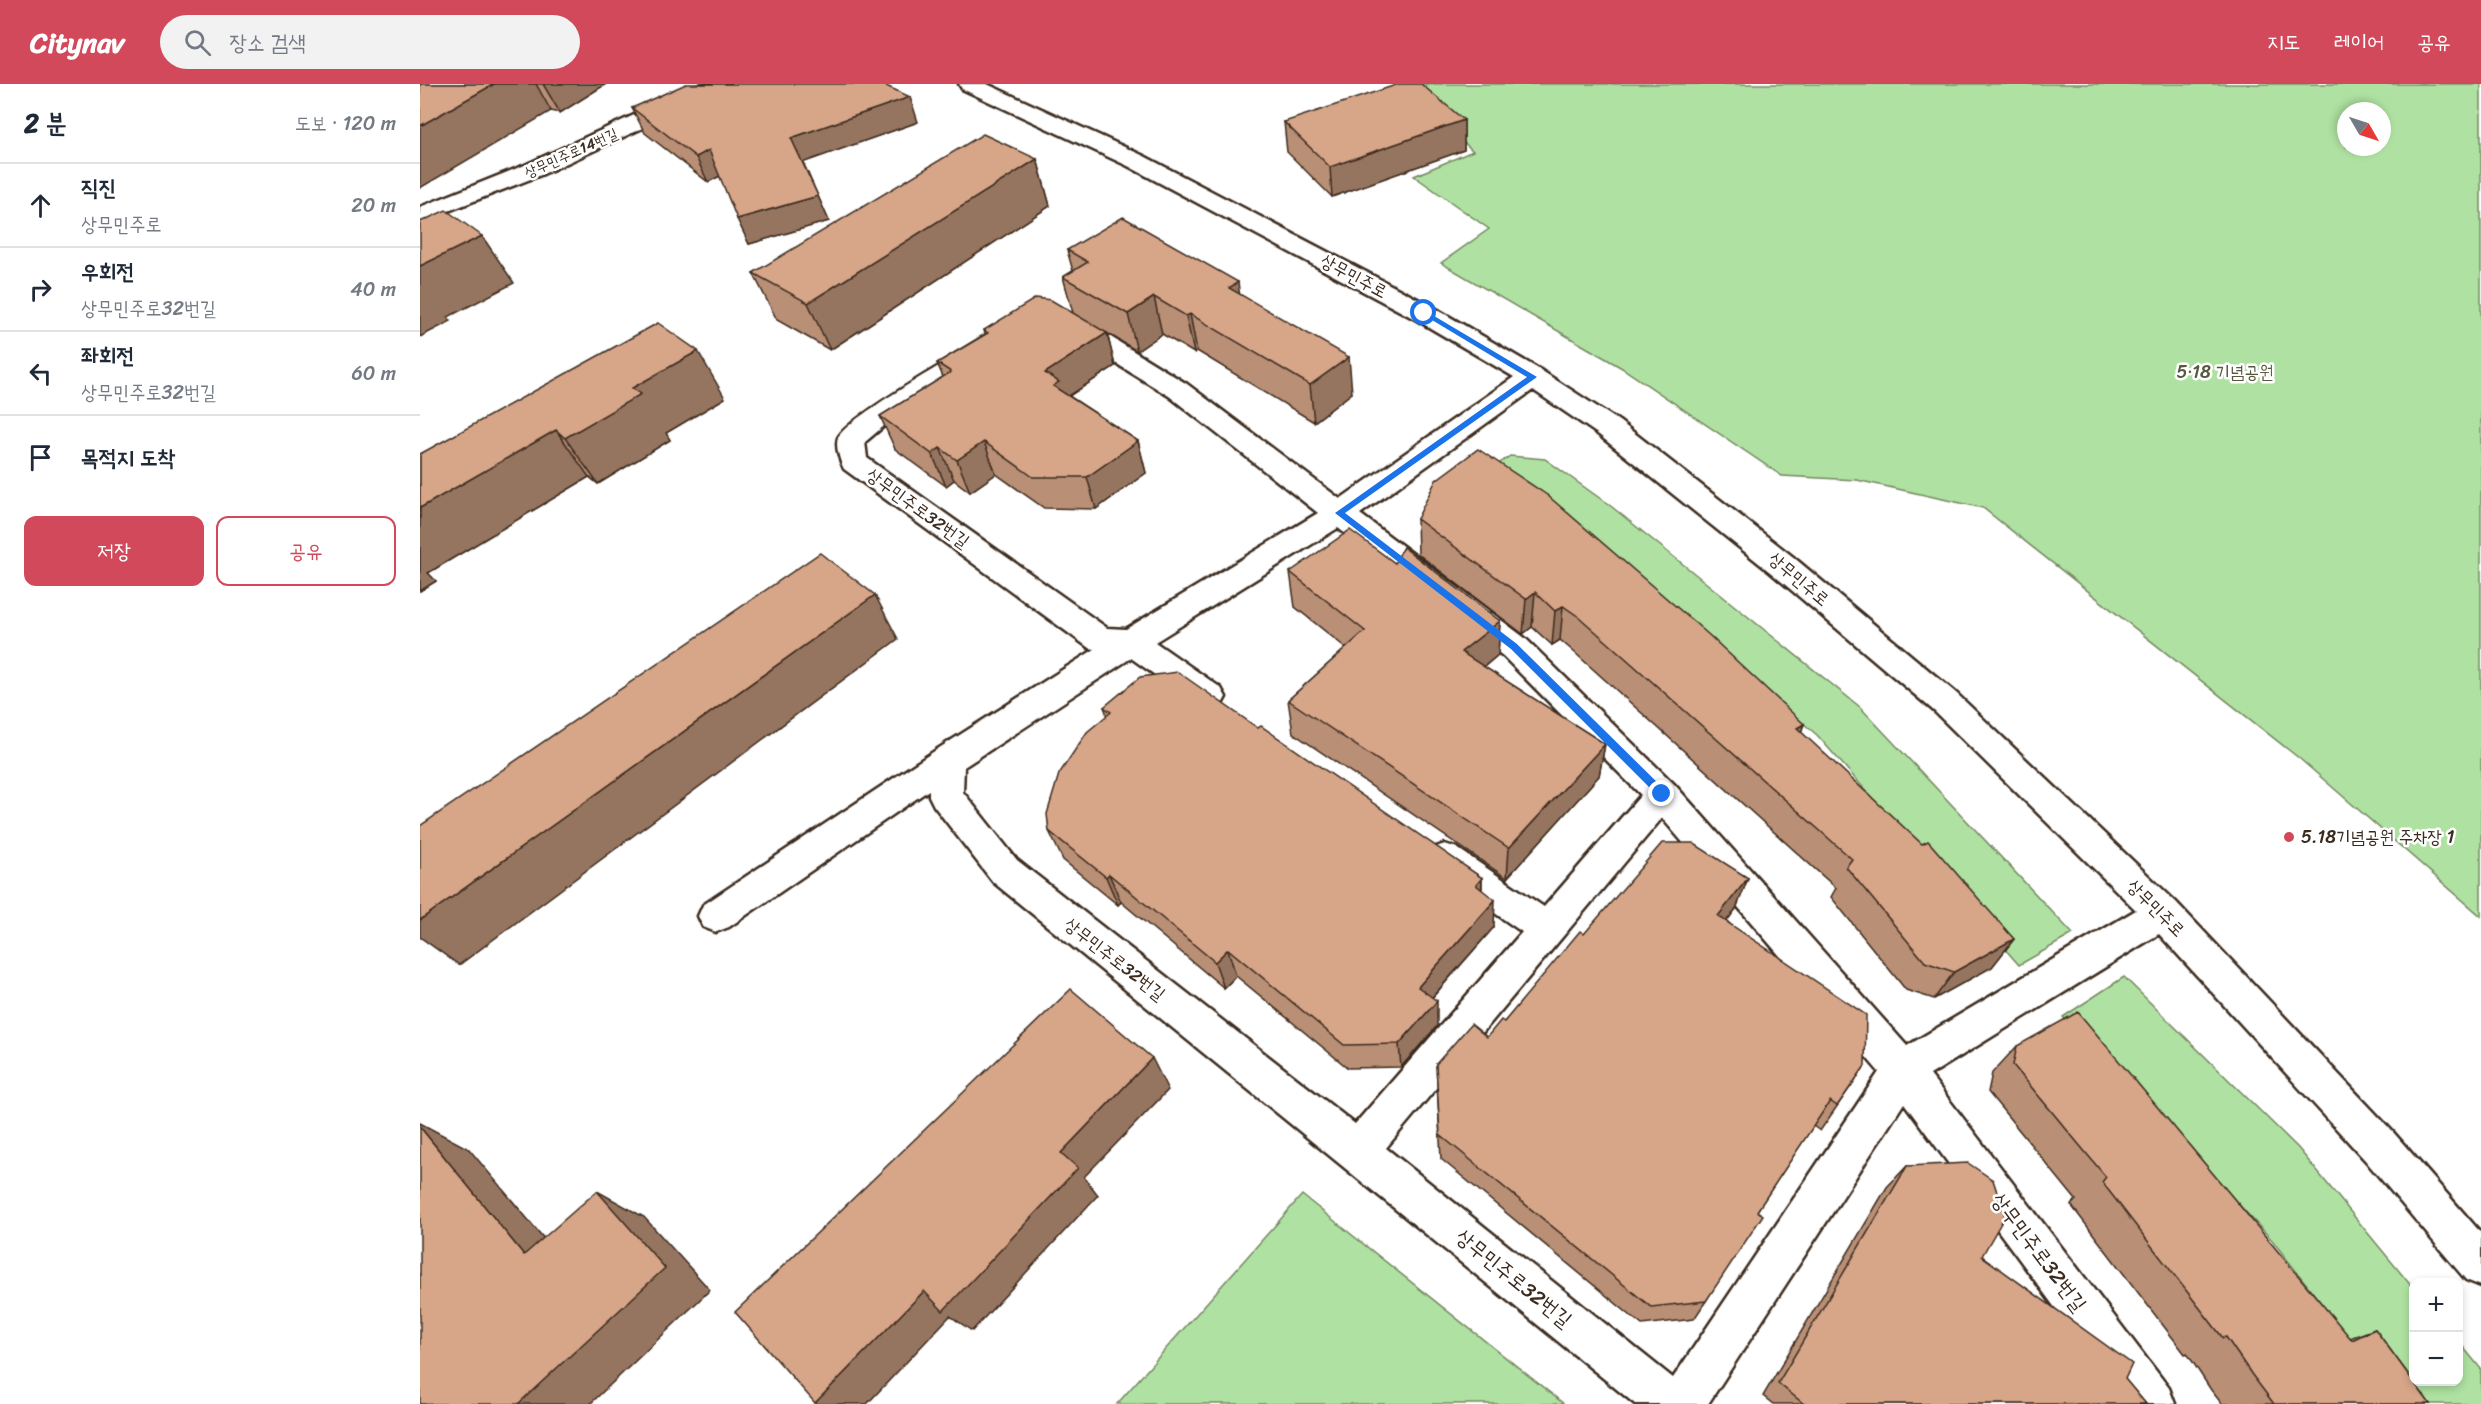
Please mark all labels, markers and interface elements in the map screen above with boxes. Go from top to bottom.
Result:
search box [160,15,580,69]
text: Citynav [30,18,124,67]
text: 장소 검색 [229,23,306,62]
text: 지도 [2267,23,2301,61]
text: 레이어 [2334,23,2384,61]
text: 공유 [2417,23,2451,61]
icon: search [181,26,214,59]
text: 2 분 [24,100,67,146]
north arrow [2337,102,2391,156]
text: 도보 · 120 m [295,106,396,141]
street label: 상무민주로14번길 [520,121,622,185]
text: 직진 [81,168,116,207]
text: 20 m [351,188,396,223]
icon: ahead [24,189,57,222]
text: 상무민주로 [81,207,161,242]
street label: 상무민주로 [1315,245,1393,307]
text: 우회전 [81,252,134,291]
text: 40 m [350,272,396,307]
icon: right [24,273,57,306]
text: 상무민주로32번길 [81,291,216,326]
route start [1410,299,1436,325]
text: 좌회전 [81,336,134,375]
text: 60 m [351,356,396,391]
park label: 5·18 기념공원 [2176,356,2274,388]
icon: left [24,357,57,390]
text: 상무민주로32번길 [81,375,216,410]
text: 목적지 도착 [81,438,175,477]
icon: arrive [24,441,57,474]
street label: 상무민주로32번길 [859,459,977,557]
button: 저장 [24,516,204,586]
button: 공유 [216,516,396,586]
street label: 상무민주로 [1761,543,1837,615]
route end [1648,780,1674,806]
place label: 5.18기념공원 주차장 1 [2301,821,2455,853]
marker: 5.18기념공원 주차장 1 [2282,830,2296,844]
street label: 상무민주로 [2119,871,2193,945]
street label: 상무민주로32번길 [1057,909,1173,1009]
street label: 상무민주로32번길 [1981,1184,2097,1320]
street label: 상무민주로32번길 [1447,1219,1581,1337]
map controls [2409,1278,2463,1386]
button: + [2409,1278,2463,1332]
button: − [2409,1332,2463,1386]

